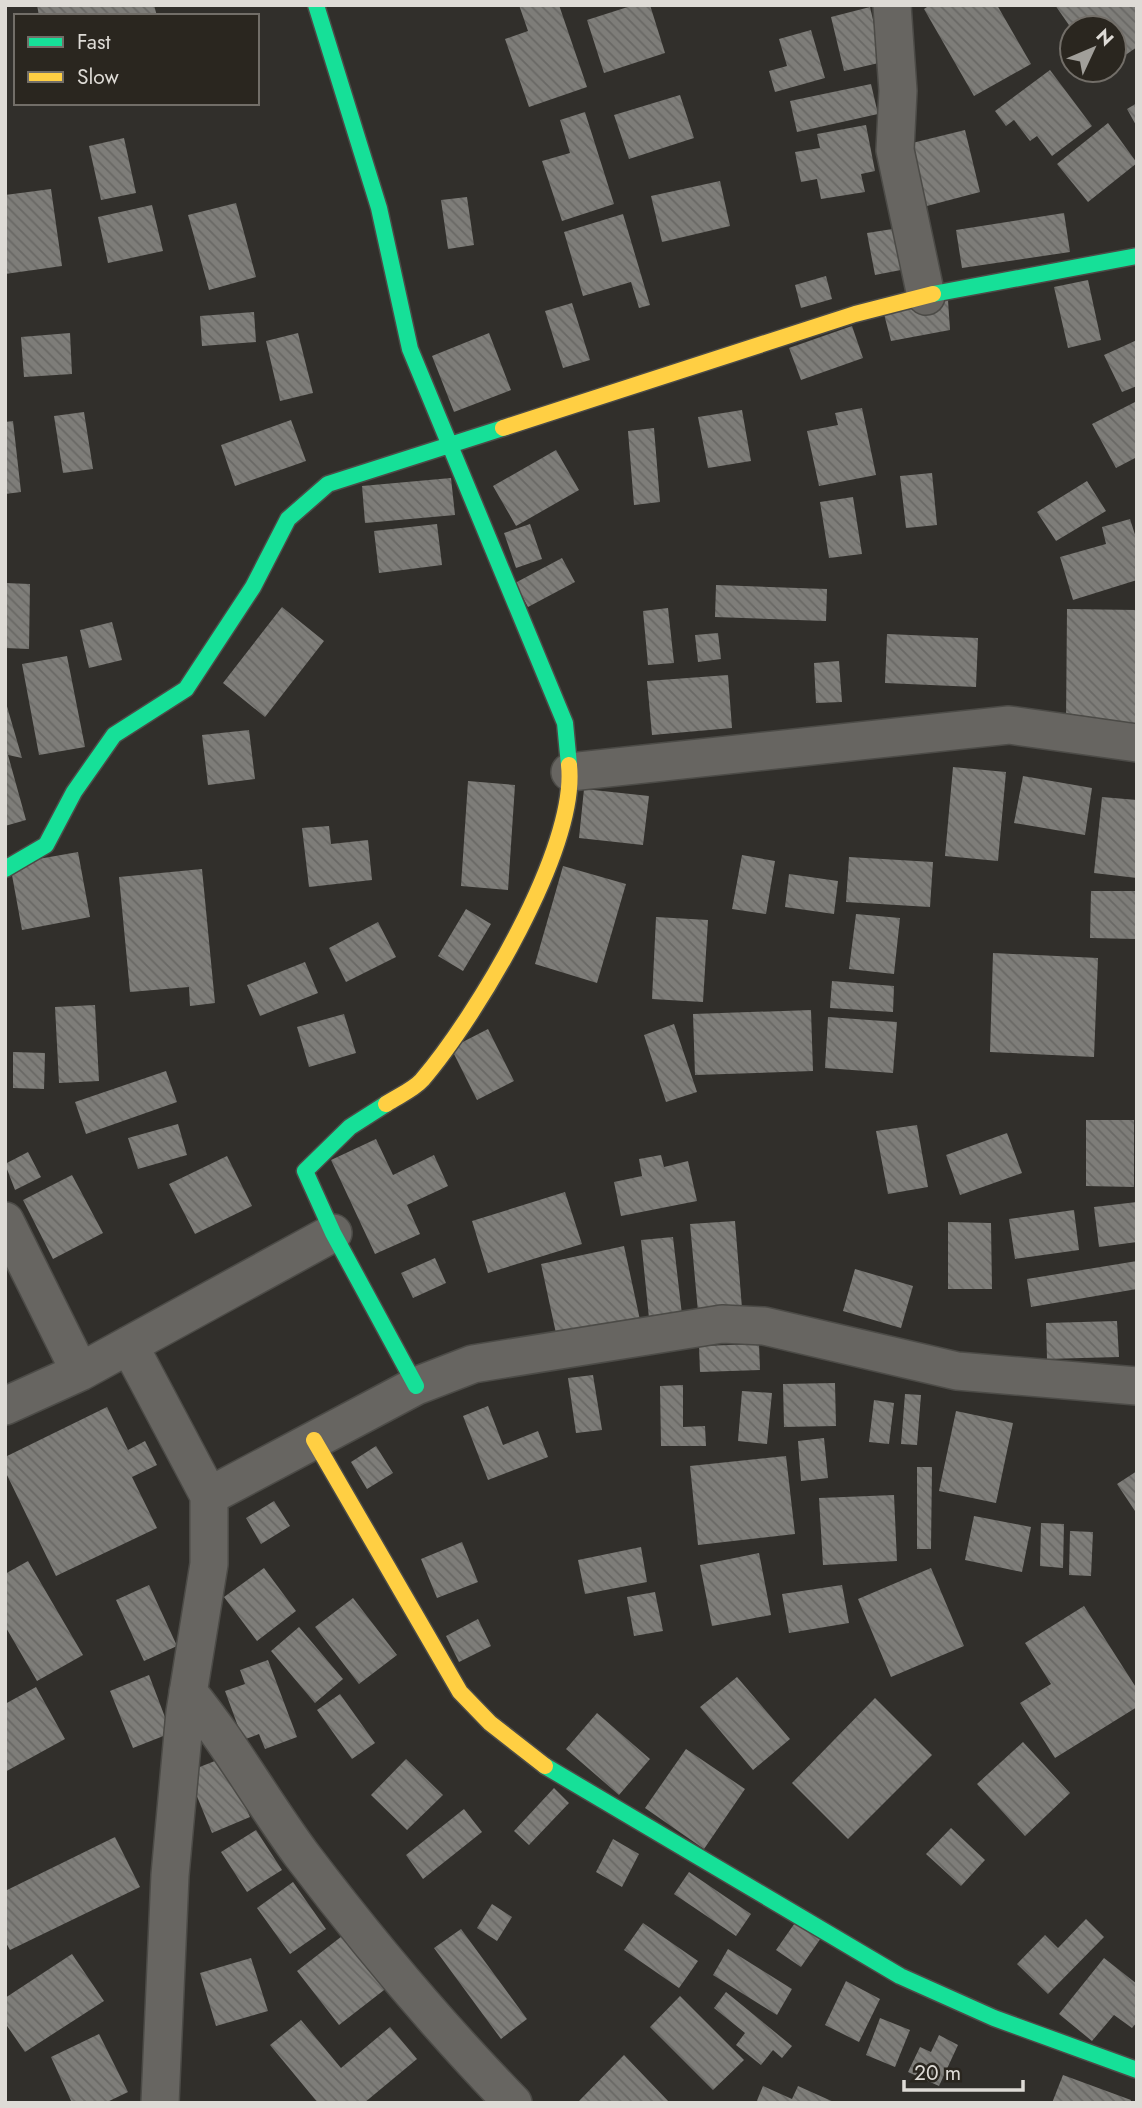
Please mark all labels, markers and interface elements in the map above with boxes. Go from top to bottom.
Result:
legend [14,14,259,105]
north arrow [1058,14,1128,84]
text: N [1090,23,1120,52]
text: Fast [77,27,110,57]
text: Slow [77,62,119,92]
scale bar [904,2048,1023,2092]
text: 20 m [914,2058,961,2088]

